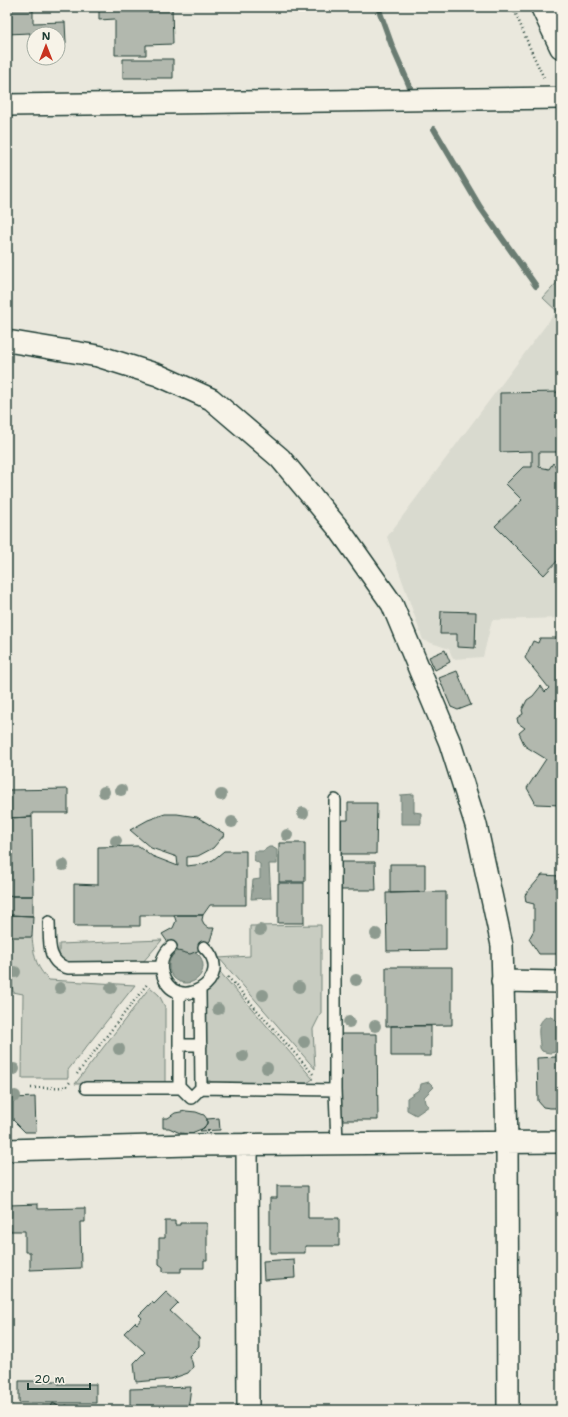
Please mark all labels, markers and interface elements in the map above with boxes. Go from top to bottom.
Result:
north arrow [26,26,66,66]
text: N [42,29,51,44]
scale bar [28,1365,90,1391]
text: 20 m [34,1371,65,1387]

